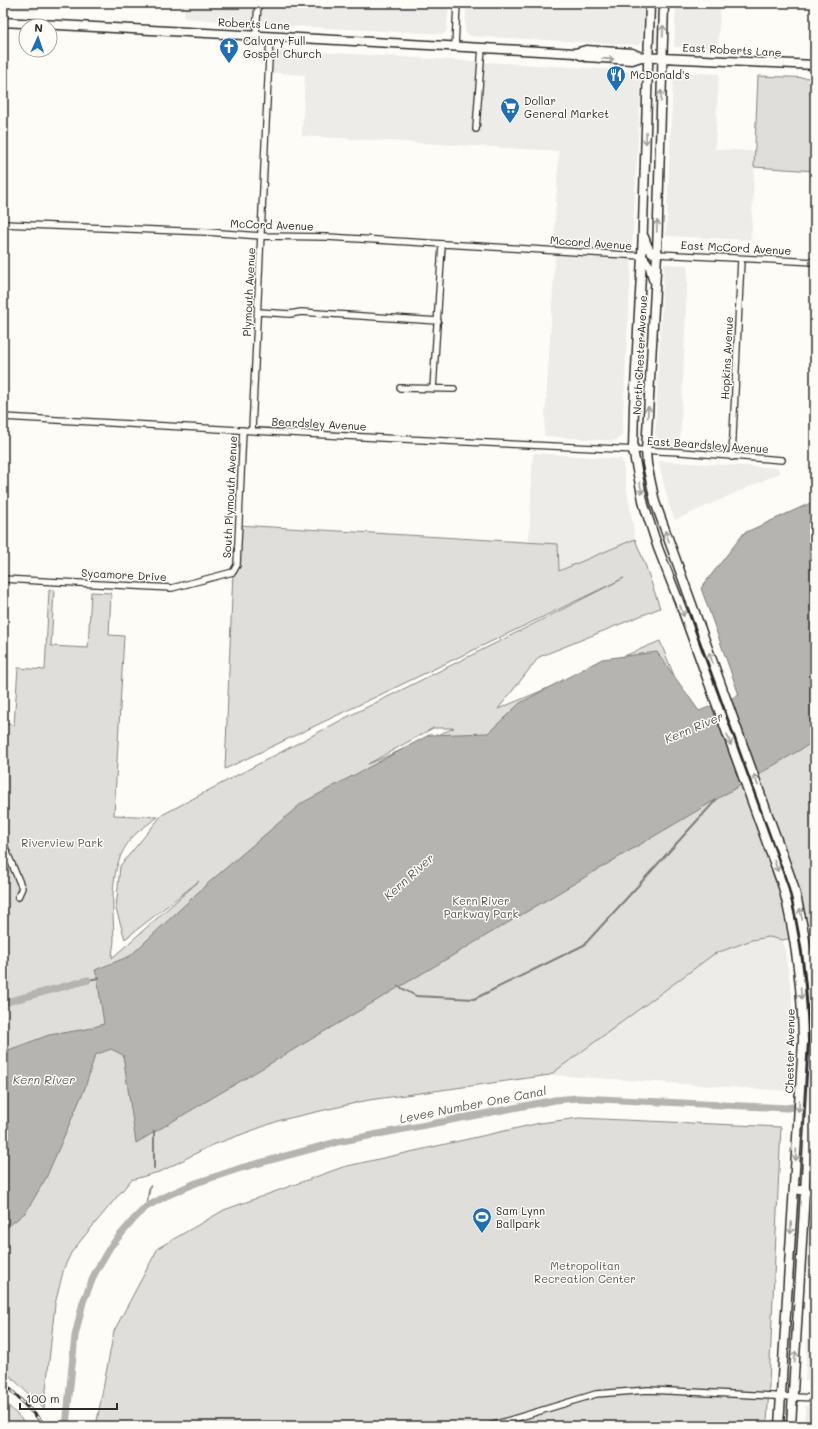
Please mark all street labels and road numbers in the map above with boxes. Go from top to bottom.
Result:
street label: Roberts Lane [218,14,291,33]
street label: East Roberts Lane [682,39,782,60]
street label: McCord Avenue [230,216,314,233]
street label: Mccord Avenue [549,232,633,253]
street label: East McCord Avenue [680,237,792,258]
street label: Plymouth Avenue [239,247,258,337]
street label: North Chester Avenue [629,295,650,415]
street label: Hopkins Avenue [717,316,736,400]
street label: Beardsley Avenue [271,414,367,433]
street label: East Beardsley Avenue [647,433,770,456]
street label: South Plymouth Avenue [219,435,240,559]
street label: Sycamore Drive [81,565,167,584]
street label: Chester Avenue [781,1008,798,1094]

